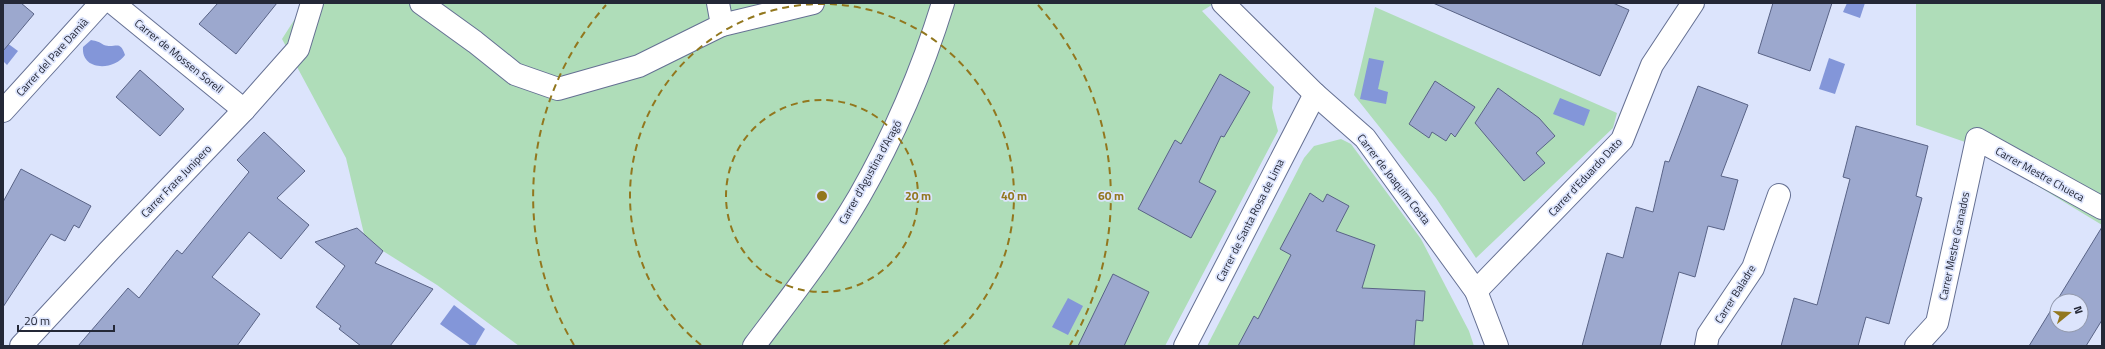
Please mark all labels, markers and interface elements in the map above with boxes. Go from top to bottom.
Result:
street label: Carrer del Pare Damià [12,14,92,100]
street label: Carrer de Mossen Sorell [131,15,227,97]
street label: Carrer d'Agustina d'Aragó [835,117,905,227]
street label: Carrer de Joaquim Costa [1354,130,1435,228]
street label: Carrer d'Eduardo Dato [1544,134,1626,220]
street label: Carrer Frare Junipero [137,141,215,221]
street label: Carrer Mestre Chueca [1992,143,2088,205]
street label: Carrer de Santa Rosa de Lima [1212,156,1288,284]
text: 20 m [905,186,931,205]
text: 40 m [1001,186,1027,205]
text: 60 m [1098,186,1124,205]
centre of rings [815,189,829,203]
street label: Carrer Mestre Granados [1935,190,1973,302]
street label: Carrer Baladre [1711,261,1760,326]
north arrow [2049,293,2089,333]
text: N [2070,304,2087,316]
scale bar [18,307,114,333]
text: 20 m [24,311,50,330]

